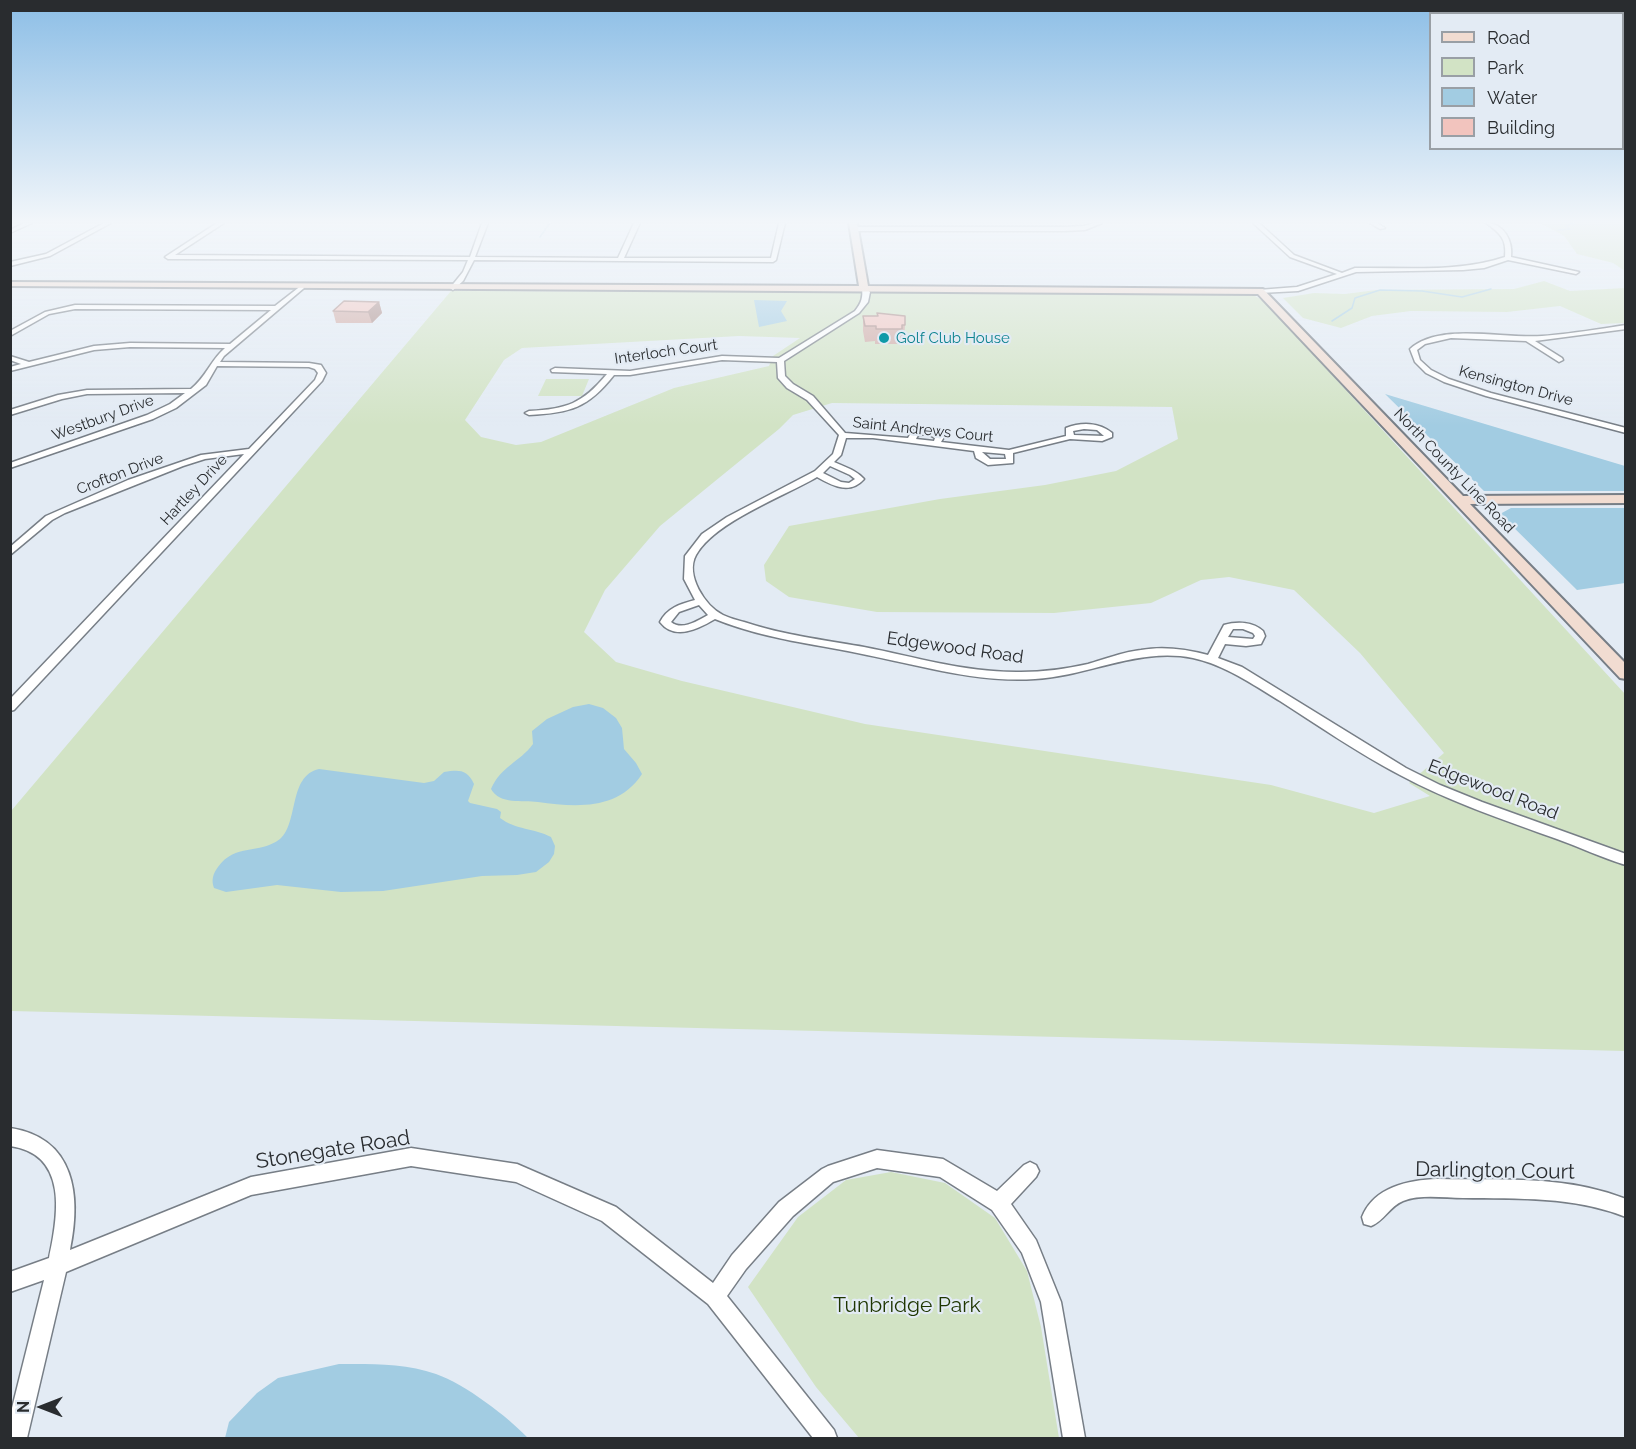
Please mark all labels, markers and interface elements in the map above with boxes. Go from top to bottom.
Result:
legend [1429,12,1624,150]
text: Road [1487,27,1530,48]
text: Park [1487,57,1524,78]
text: Water [1487,87,1537,108]
text: Building [1487,117,1555,138]
place label: Golf Club House [896,329,1010,347]
marker: Golf Club House [877,331,891,345]
street label: Interloch Court [613,336,719,368]
street label: Kensington Drive [1457,362,1575,410]
street label: Westbury Drive [50,391,156,445]
street label: North County Line Road [1390,405,1518,537]
street label: Saint Andrews Court [852,414,994,446]
street label: Crofton Drive [74,449,166,499]
street label: Hartley Drive [157,451,231,529]
street label: Edgewood Road [885,628,1025,668]
street label: Edgewood Road [1425,755,1561,825]
street label: Stonegate Road [254,1125,412,1175]
street label: Darlington Court [1415,1157,1575,1185]
park label: Tunbridge Park [833,1293,981,1319]
north arrow [12,1377,72,1437]
text: N [14,1401,33,1413]

